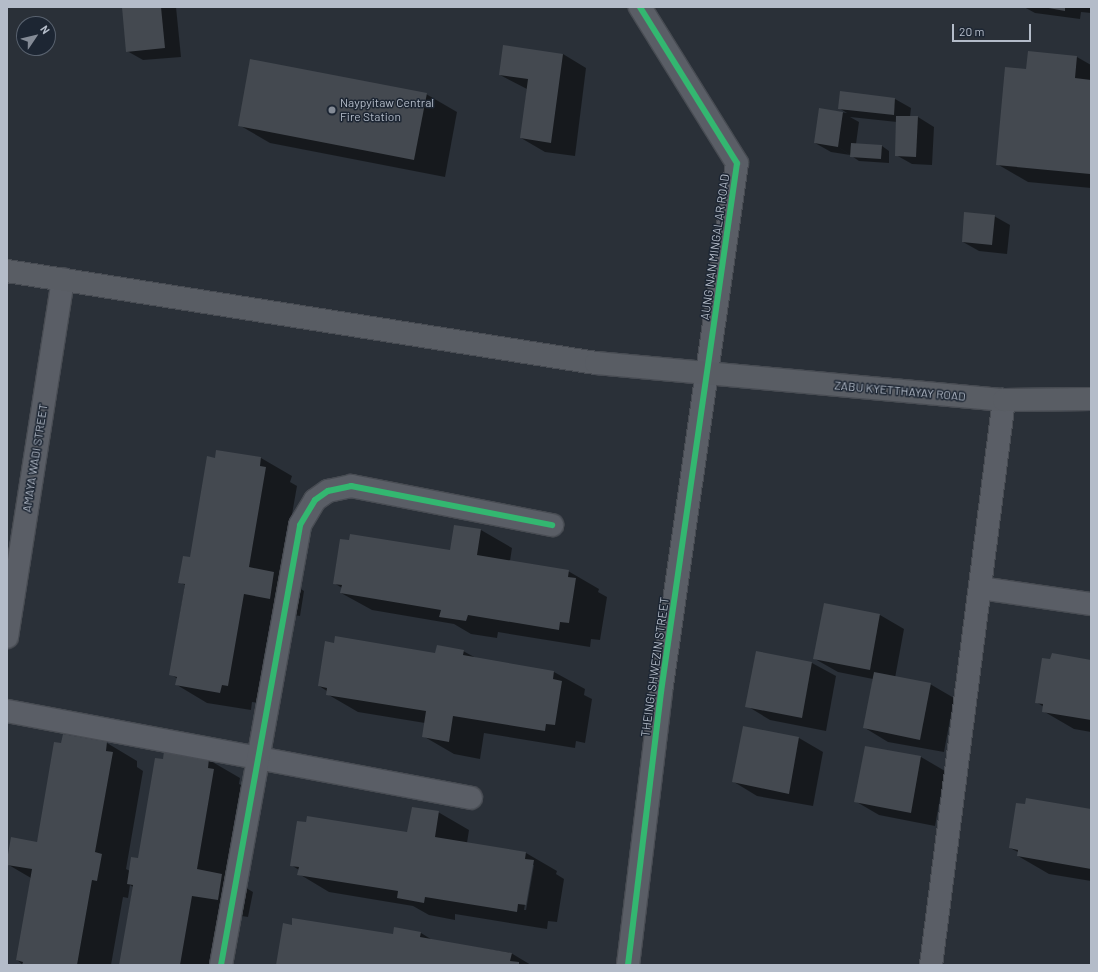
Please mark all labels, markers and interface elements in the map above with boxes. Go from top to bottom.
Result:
north arrow [16,16,56,56]
scale bar [954,16,1033,42]
text: N [38,23,53,36]
text: 20 m [959,24,985,38]
place label: Naypyitaw Central Fire Station [340,96,434,124]
marker: Naypyitaw Central Fire Station [327,105,337,115]
street label: AUNG NAN MINGALAR ROAD [698,173,732,321]
street label: ZABU KYETTHAYAY ROAD [834,378,966,404]
street label: AMAYA WADI STREET [19,403,51,513]
street label: THEINGI SHWEZIN STREET [638,596,672,738]

